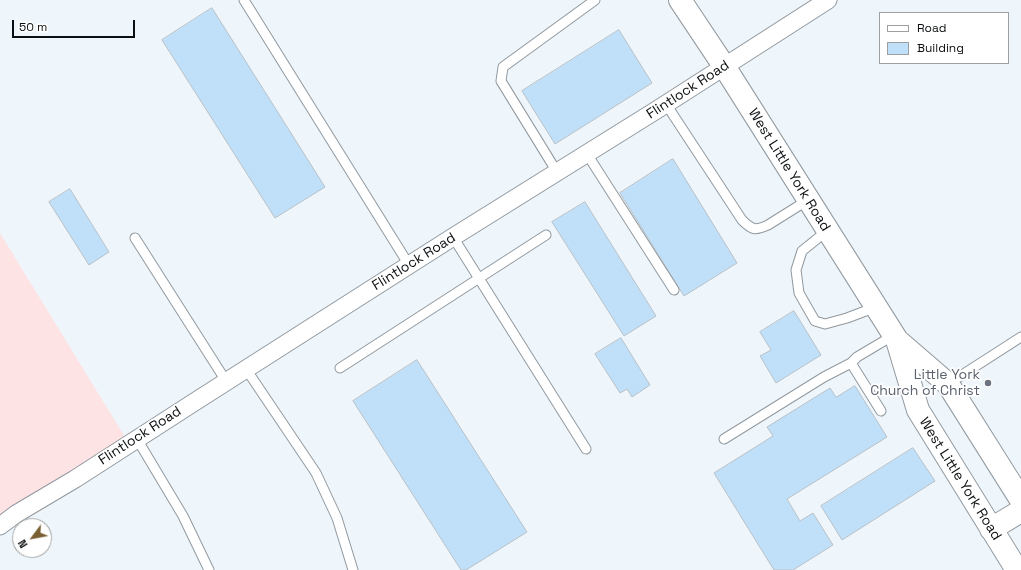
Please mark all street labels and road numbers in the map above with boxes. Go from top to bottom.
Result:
street label: Flintlock Road [644,57,732,123]
street label: West Little York Road [744,105,834,235]
street label: Flintlock Road [369,230,459,294]
street label: Flintlock Road [96,403,184,469]
street label: West Little York Road [915,414,1005,544]

